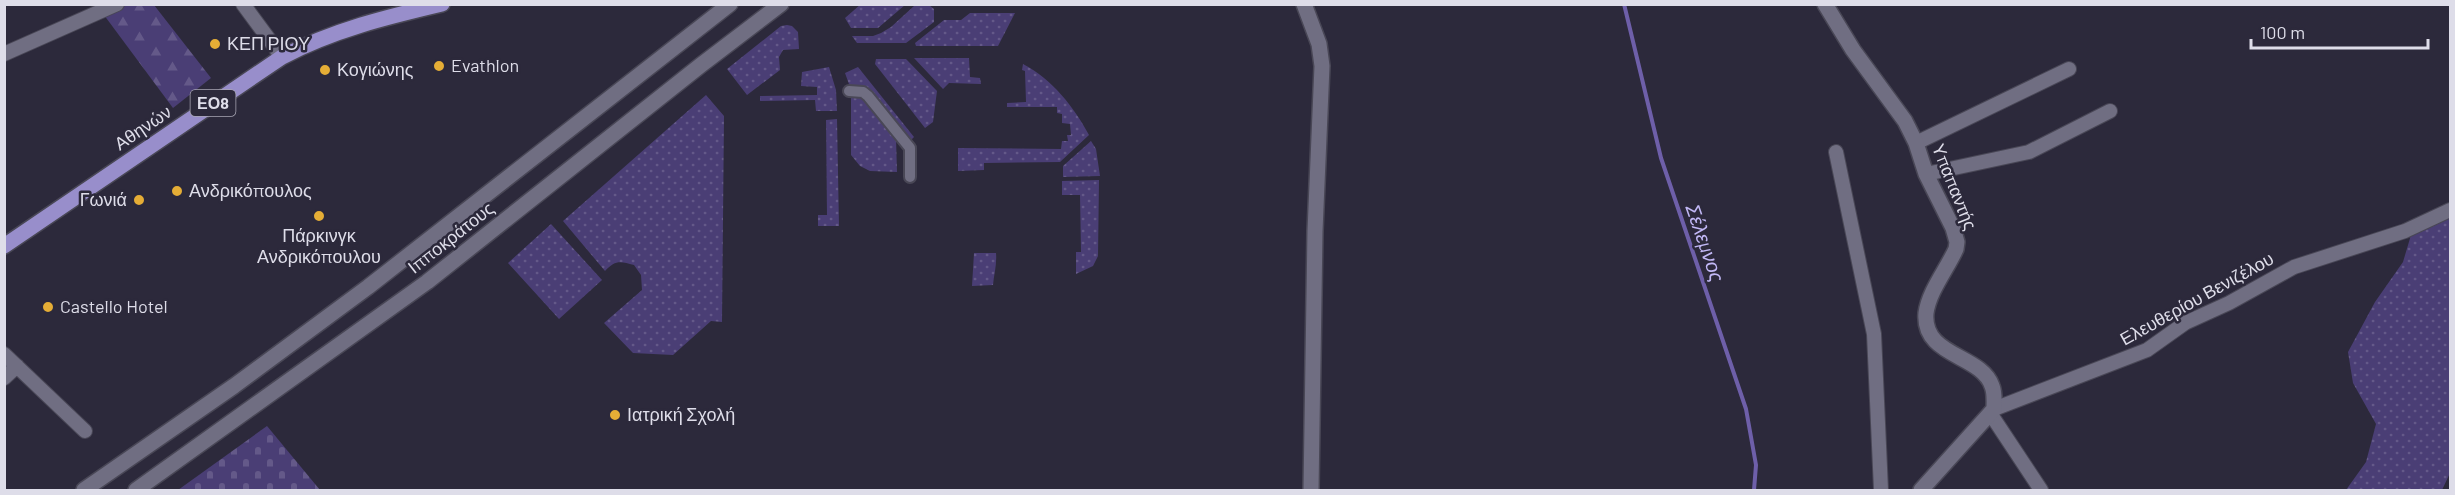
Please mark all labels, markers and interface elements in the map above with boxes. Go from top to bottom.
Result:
scale bar [2251,12,2428,50]
text: 100 m [2260,21,2305,43]
place label: ΚΕΠ ΡΙΟΥ [227,32,310,54]
marker: ΚΕΠ ΡΙΟΥ [208,37,222,51]
place label: Evathlon [451,54,519,76]
place label: Κογιώνης [337,58,414,80]
marker: Evathlon [432,59,446,73]
marker: Κογιώνης [318,63,332,77]
road number: ΕΟ8 [190,90,236,116]
street label: Αθηνών [110,100,175,154]
street label: Υπαπαντής [1928,140,1982,233]
place label: Ανδρικόπουλος [189,179,312,201]
marker: Ανδρικόπουλος [170,184,184,198]
place label: Γωνιά [80,188,127,210]
marker: Γωνιά [132,193,146,207]
street label: Ιπποκράτους [403,197,498,278]
water label: Σέλεμνος [1681,200,1731,285]
marker: Πάρκινγκ Ανδρικόπουλου [312,209,326,223]
place label: Πάρκινγκ Ανδρικόπουλου [257,224,381,267]
street label: Ελευθερίου Βενιζέλου [2116,247,2277,349]
place label: Castello Hotel [60,295,168,317]
marker: Castello Hotel [41,300,55,314]
place label: Ιατρική Σχολή [627,403,735,425]
marker: Ιατρική Σχολή [608,408,622,422]

